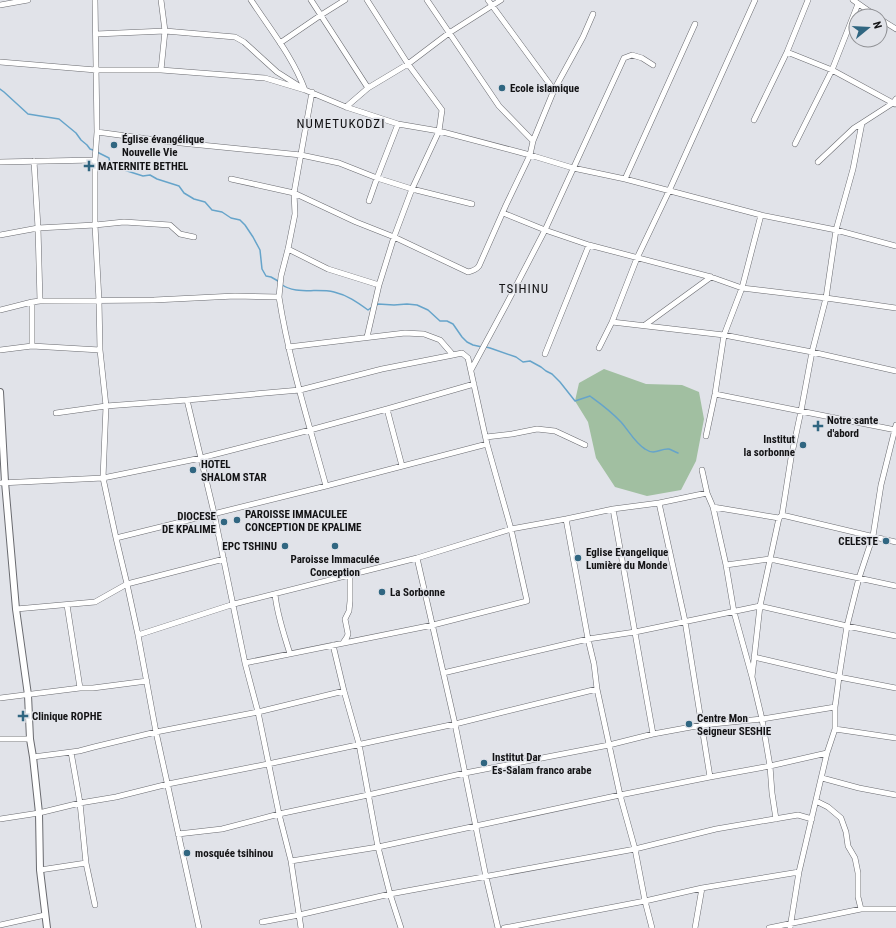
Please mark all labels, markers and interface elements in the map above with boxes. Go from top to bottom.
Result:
north arrow [848,8,888,48]
text: N [870,20,884,31]
place label: Ecole islamique [510,82,579,95]
marker: Ecole islamique [497,83,507,93]
district label: NUMETUKODZI [297,116,385,131]
place label: Église évangélique Nouvelle Vie [122,133,204,159]
marker: Église évangélique Nouvelle Vie [109,140,119,150]
marker: MATERNITE BETHEL [83,160,95,172]
place label: MATERNITE BETHEL [98,160,188,173]
district label: TSIHINU [499,281,549,296]
place label: Notre sante d'abord [827,414,878,440]
marker: Notre sante d'abord [812,420,824,432]
place label: Institut la sorbonne [743,433,796,459]
marker: Institut la sorbonne [798,440,808,450]
place label: HOTEL SHALOM STAR [201,458,267,484]
marker: HOTEL SHALOM STAR [188,465,198,475]
place label: PAROISSE IMMACULEE CONCEPTION DE KPALIME [245,508,362,534]
place label: DIOCESE DE KPALIME [162,510,217,536]
marker: PAROISSE IMMACULEE CONCEPTION DE KPALIME [232,515,242,525]
marker: DIOCESE DE KPALIME [219,517,229,527]
place label: CELESTE [838,535,879,548]
marker: CELESTE [881,536,891,546]
place label: EPC TSHINU [222,540,277,553]
marker: EPC TSHINU [280,541,290,551]
marker: Paroisse Immaculée Conception [330,541,340,551]
place label: Eglise Evangelique Lumière du Monde [586,546,668,572]
place label: Paroisse Immaculée Conception [290,553,380,579]
marker: Eglise Evangelique Lumière du Monde [573,553,583,563]
place label: La Sorbonne [390,586,445,599]
marker: La Sorbonne [377,587,387,597]
marker: Clinique ROPHE [17,710,29,722]
place label: Clinique ROPHE [32,710,102,723]
place label: Centre Mon Seigneur SESHIE [697,712,772,738]
marker: Centre Mon Seigneur SESHIE [684,719,694,729]
place label: Institut Dar Es-Salam franco arabe [492,751,591,777]
marker: Institut Dar Es-Salam franco arabe [479,758,489,768]
place label: mosquée tsihinou [195,847,273,860]
marker: mosquée tsihinou [182,848,192,858]

